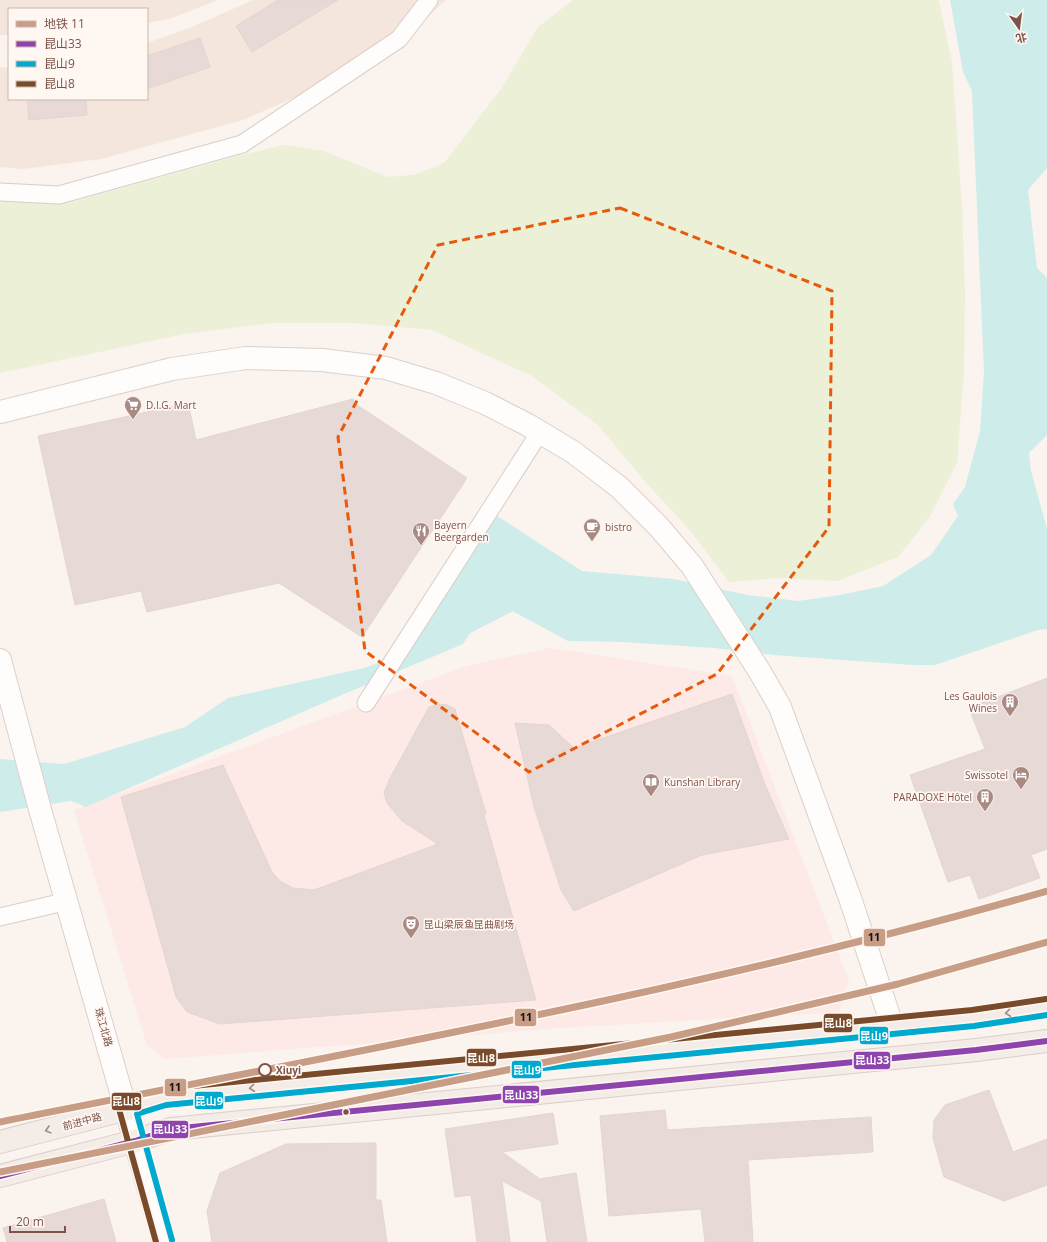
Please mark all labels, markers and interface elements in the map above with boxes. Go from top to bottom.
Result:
legend [8,8,148,100]
north arrow [999,8,1039,48]
text: 地铁 11 [44,15,85,32]
text: 北 [1014,30,1029,47]
text: 昆山33 [44,35,82,52]
text: 昆山9 [44,55,75,72]
text: 昆山8 [44,75,75,92]
supermarket icon: D.I.G. Mart [123,395,143,420]
place label: D.I.G. Mart [146,398,196,412]
cafe icon: bistro [582,517,602,542]
place label: Bayern Beergarden [434,518,489,544]
place label: bistro [605,520,632,534]
restaurant icon: Bayern Beergarden [411,521,431,546]
place label: Les Gaulois Wines [944,689,997,715]
building icon: Les Gaulois Wines [1000,692,1020,717]
hotel icon: Swissotel [1011,765,1031,790]
place label: Swissotel [965,768,1008,782]
library icon: Kunshan Library [641,772,661,797]
place label: Kunshan Library [664,775,741,789]
building icon: PARADOXE Hôtel [975,787,995,812]
place label: PARADOXE Hôtel [893,790,972,804]
theatre icon: 昆山梁辰鱼昆曲剧场 [401,914,421,939]
place label: 昆山梁辰鱼昆曲剧场 [424,917,514,931]
line badge: 11 [863,928,886,947]
text: 11 [868,929,880,944]
street label: 珠江北路 [92,1006,116,1048]
line badge: 11 [514,1008,537,1027]
one-way arrow [1005,1008,1011,1017]
text: 11 [520,1009,532,1024]
line badge: 昆山8 [823,1013,853,1033]
text: 昆山8 [824,1015,852,1030]
line badge: 昆山9 [859,1026,889,1045]
text: 昆山9 [860,1028,888,1043]
line badge: 昆山8 [466,1048,497,1067]
text: 昆山8 [467,1050,495,1065]
line badge: 昆山33 [853,1051,891,1070]
text: 昆山33 [855,1052,889,1067]
line badge: 昆山9 [511,1060,542,1079]
text: 昆山9 [513,1062,541,1077]
marker: Xiuyi [258,1063,272,1077]
place label: Xiuyi [276,1063,301,1077]
line badge: 11 [164,1078,187,1097]
text: 11 [169,1079,181,1094]
one-way arrow [249,1083,255,1092]
line badge: 昆山33 [502,1085,540,1104]
text: 昆山33 [504,1087,538,1102]
line badge: 昆山9 [194,1091,224,1110]
line badge: 昆山8 [111,1092,142,1111]
text: 昆山8 [112,1093,140,1108]
text: 昆山9 [195,1093,223,1108]
unlabelled marker [341,1107,351,1117]
street label: 前进中路 [61,1109,103,1133]
line badge: 昆山33 [151,1120,189,1139]
text: 昆山33 [153,1121,187,1136]
one-way arrow [45,1125,52,1133]
scale bar [10,1208,65,1234]
text: 20 m [16,1213,44,1230]

